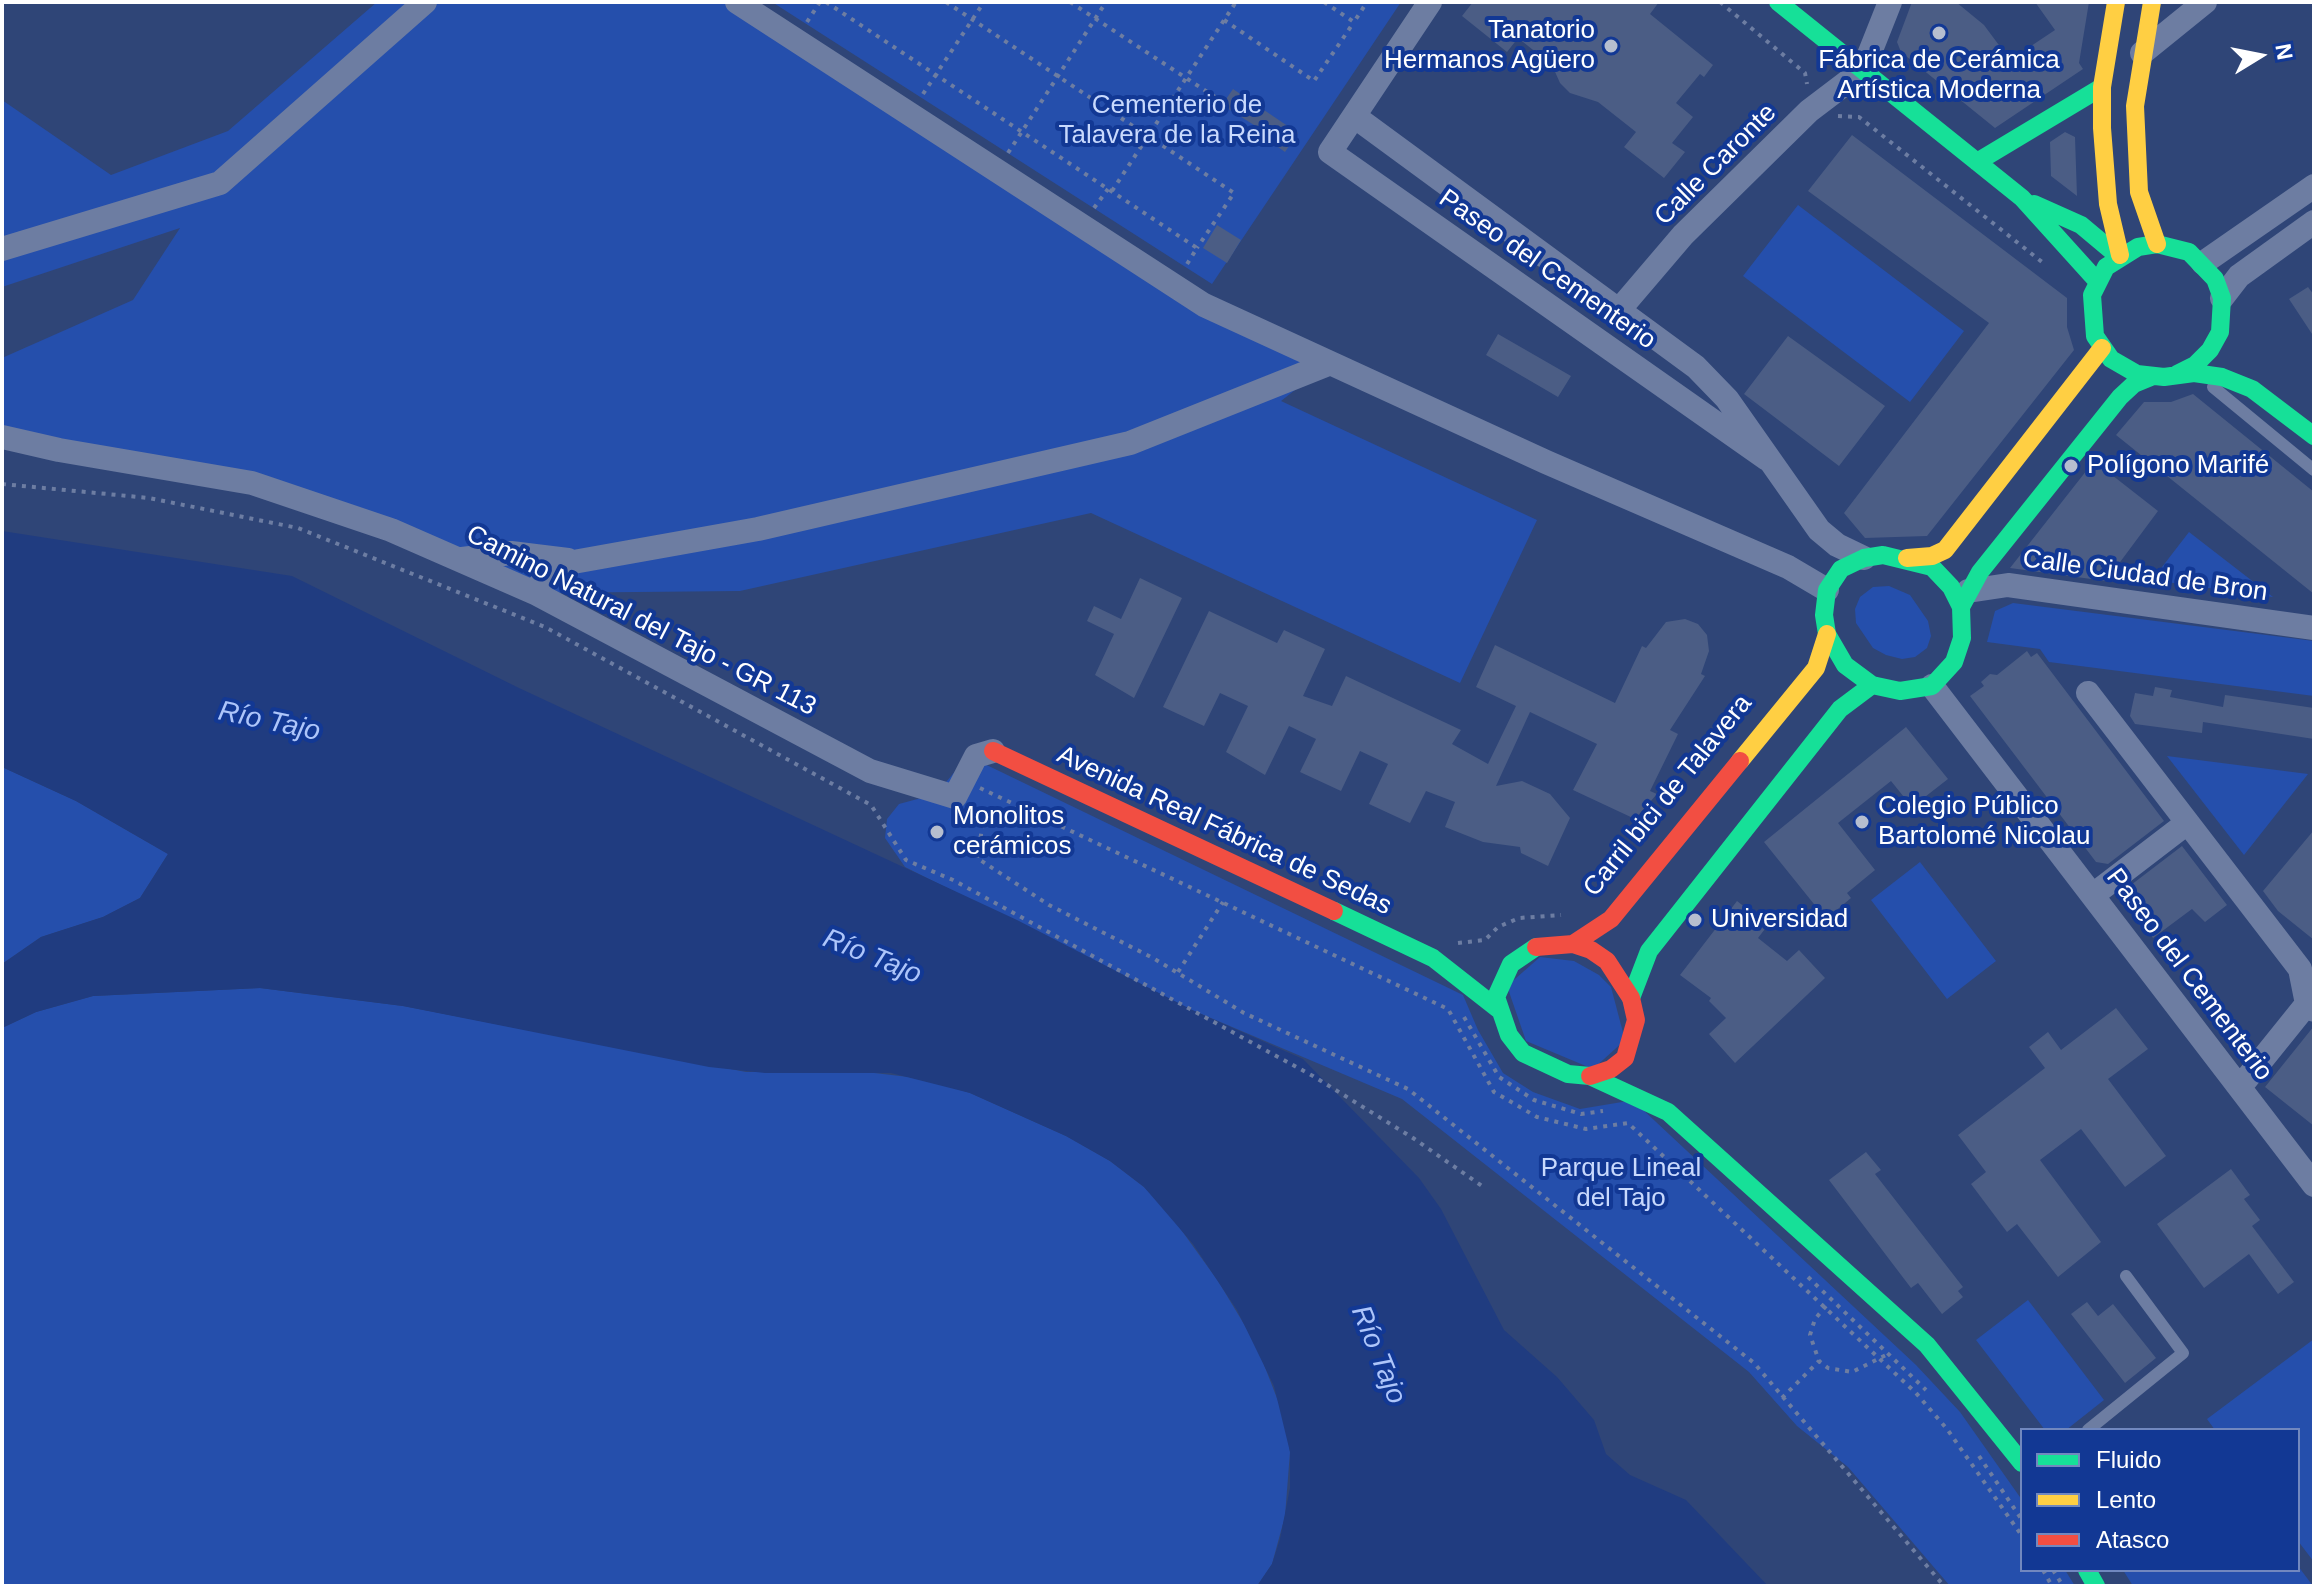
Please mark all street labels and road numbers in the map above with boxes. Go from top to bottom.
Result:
street label: Calle Caronte [1649,98,1783,232]
street label: Paseo del Cementerio [1433,183,1661,357]
street label: Camino Natural del Tajo - GR 113 [461,519,821,723]
street label: Calle Ciudad de Bron [2020,543,2270,609]
street label: Carril bici de Talavera [1577,689,1759,903]
street label: Avenida Real Fábrica de Sedas [1052,740,1396,922]
street label: Paseo del Cementerio [2099,863,2279,1087]

